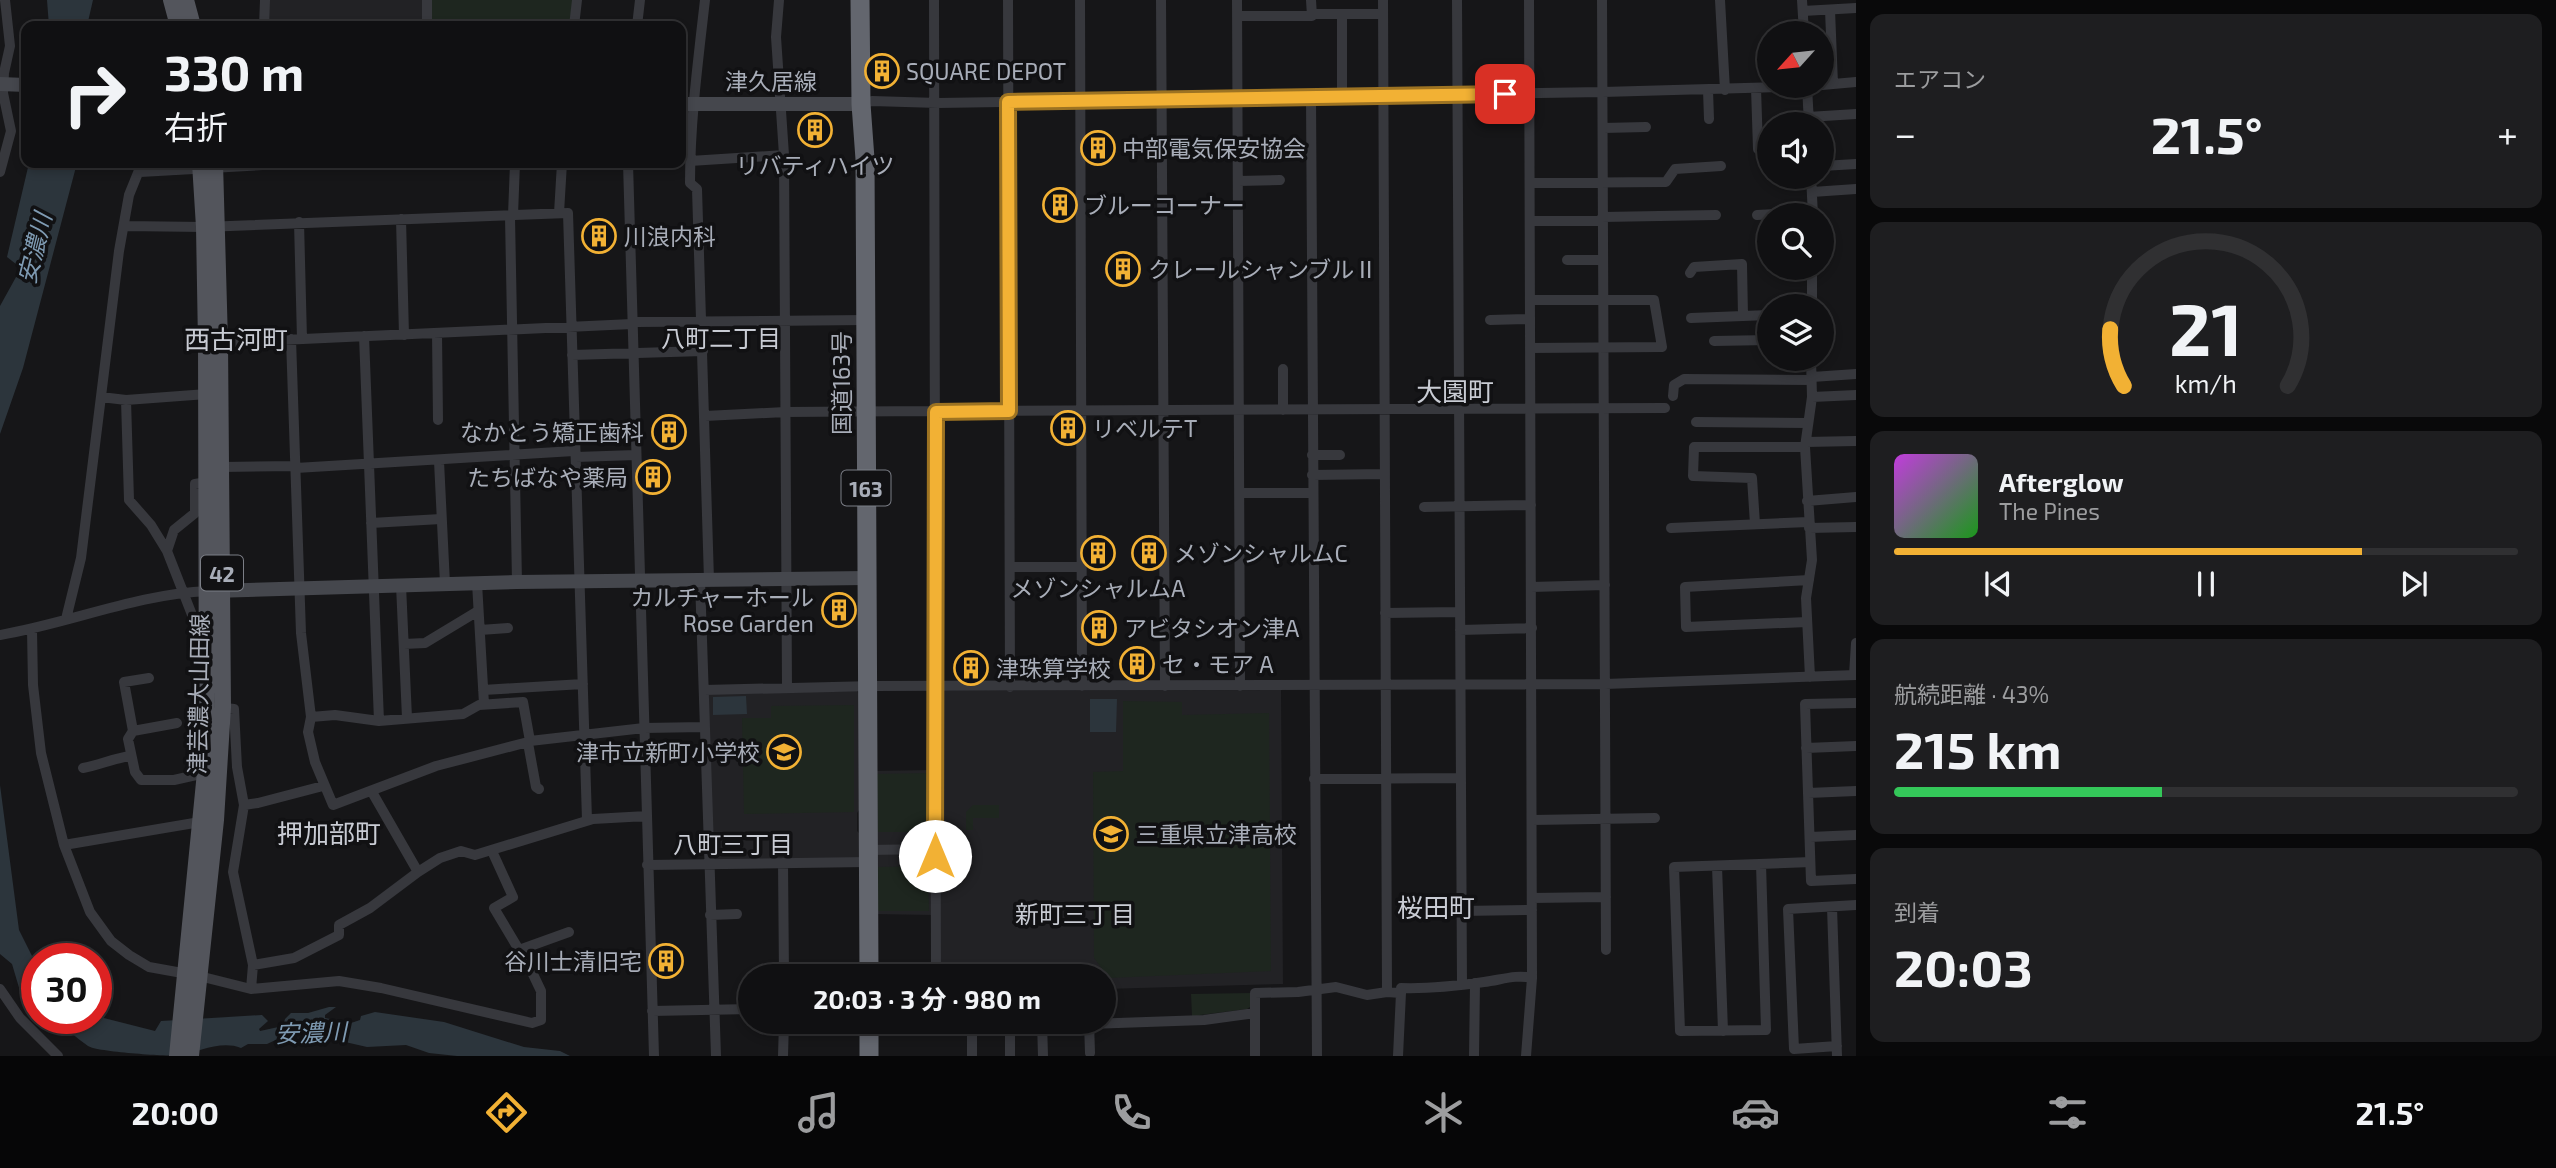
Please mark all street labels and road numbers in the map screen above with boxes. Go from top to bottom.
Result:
street label: 津久居線 [725,67,817,95]
street label: 国道163号 [827,331,855,435]
road number: 163 [842,470,890,505]
road number: 42 [201,556,243,590]
street label: 津芸濃大山田線 [183,613,213,775]

